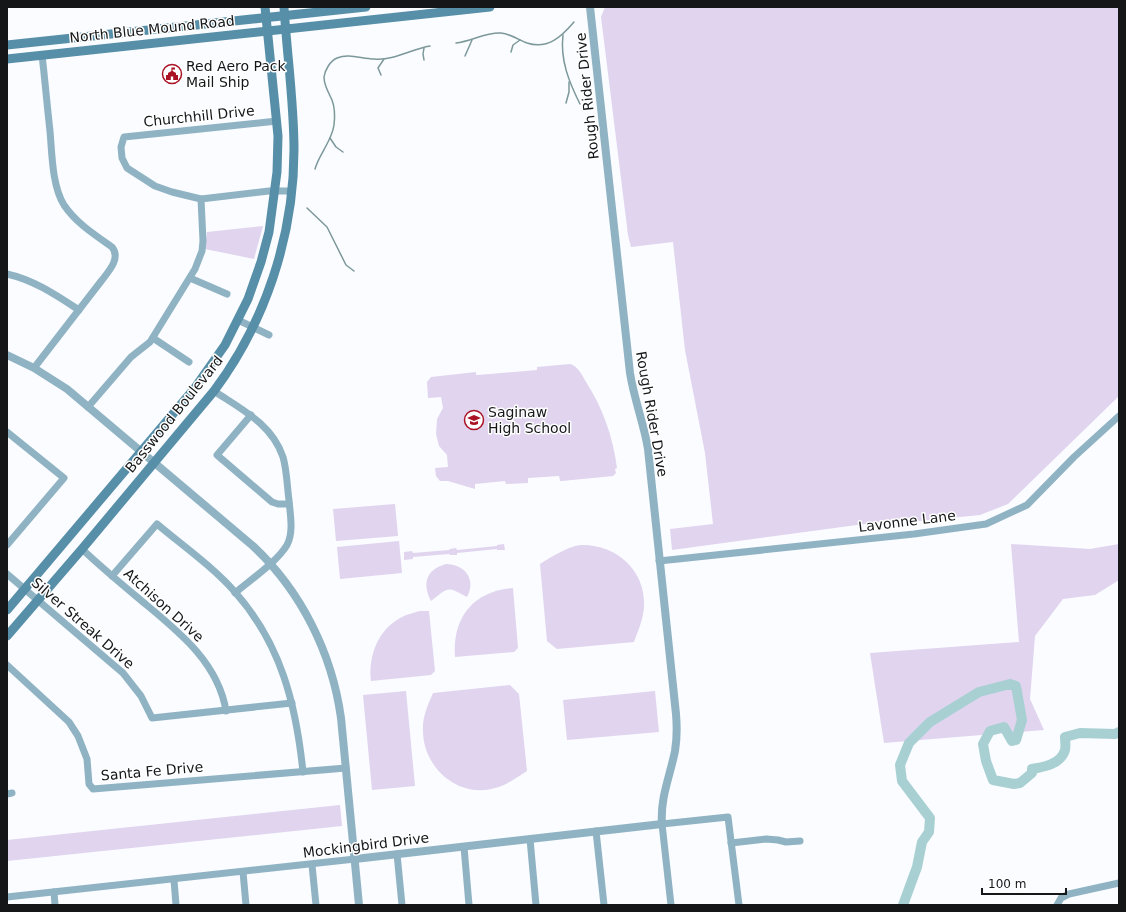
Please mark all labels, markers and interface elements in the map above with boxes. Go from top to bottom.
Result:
street label: North Blue Mound Road [69,12,235,46]
street label: Rough Rider Drive [572,32,602,160]
place label: Red Aero Pack Mail Ship [186,58,287,90]
public building icon: Red Aero Pack Mail Ship [161,63,183,85]
street label: Churchhill Drive [143,102,255,130]
street label: Rough Rider Drive [633,350,671,478]
street label: Basswood Boulevard [122,352,226,476]
place label: Saginaw High School [488,404,571,436]
school or university icon: Saginaw High School [463,409,485,431]
street label: Lavonne Lane [857,507,957,535]
street label: Atchison Drive [121,565,207,645]
street label: Silver Streak Drive [28,574,138,672]
street label: Santa Fe Drive [100,759,204,783]
street label: Mockingbird Drive [302,829,430,861]
scale bar [982,870,1066,896]
text: 100 m [988,877,1026,891]

